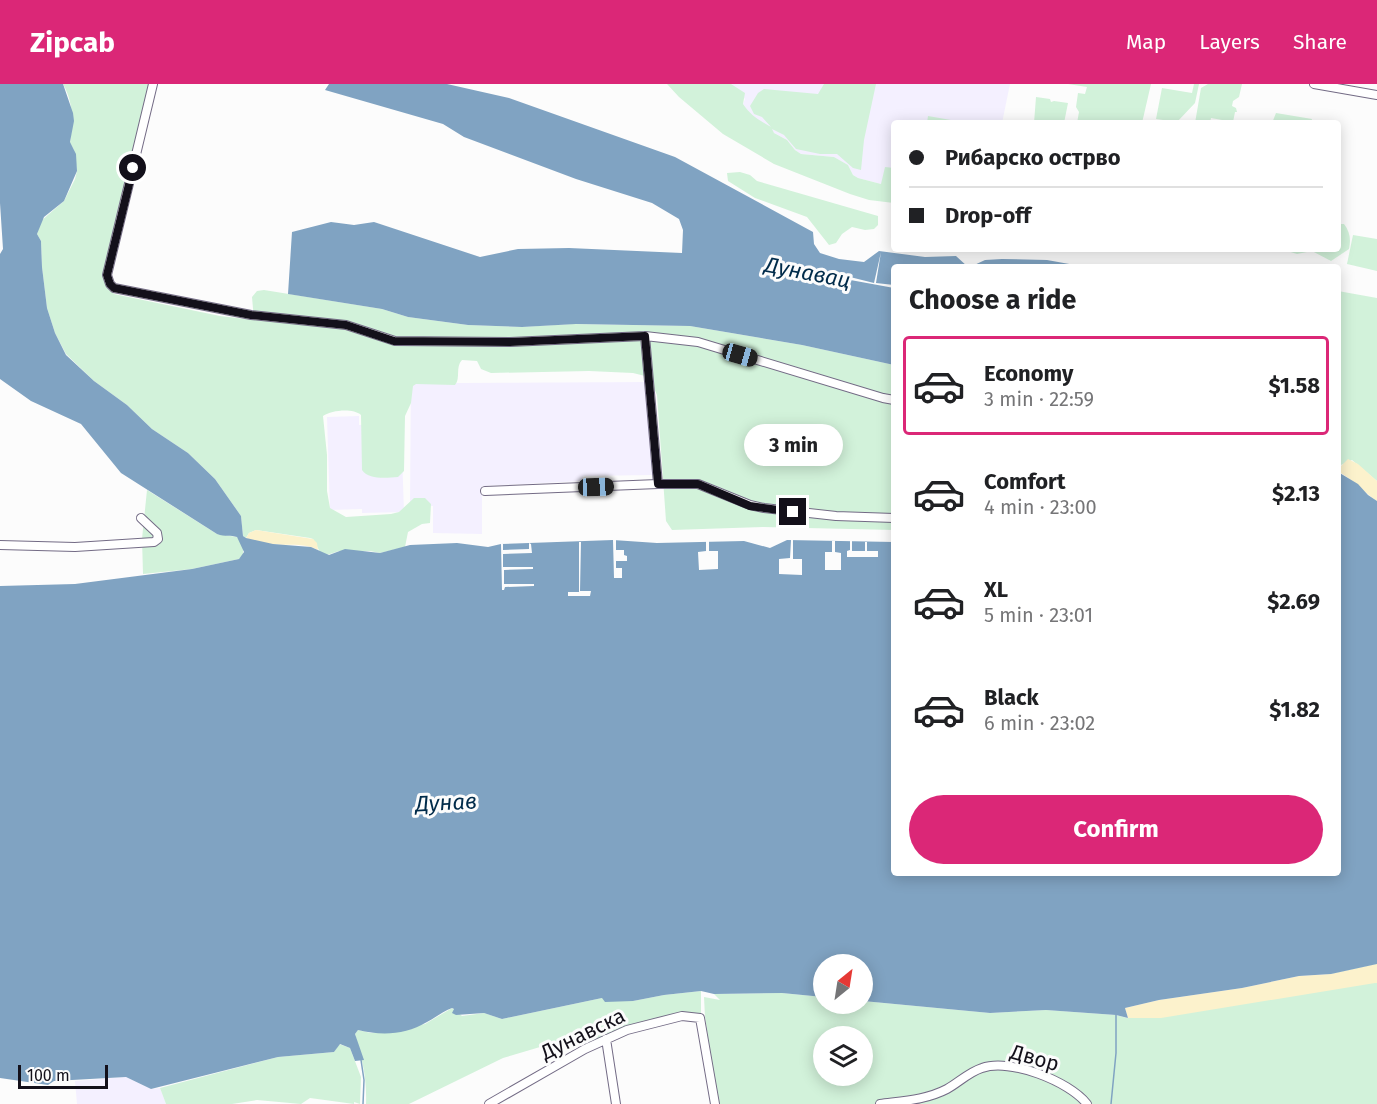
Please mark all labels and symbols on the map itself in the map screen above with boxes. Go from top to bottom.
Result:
route start [119,154,146,181]
water label: Дунавац [761,251,853,294]
car [720,341,760,369]
callout: 3 min [744,425,842,467]
car [578,477,614,497]
route end [779,498,806,525]
water label: Дунав [413,787,477,818]
north arrow [813,954,873,1014]
street label: Дунавска [536,1002,629,1066]
street label: Двор [1007,1038,1062,1077]
scale bar [18,1062,108,1090]

